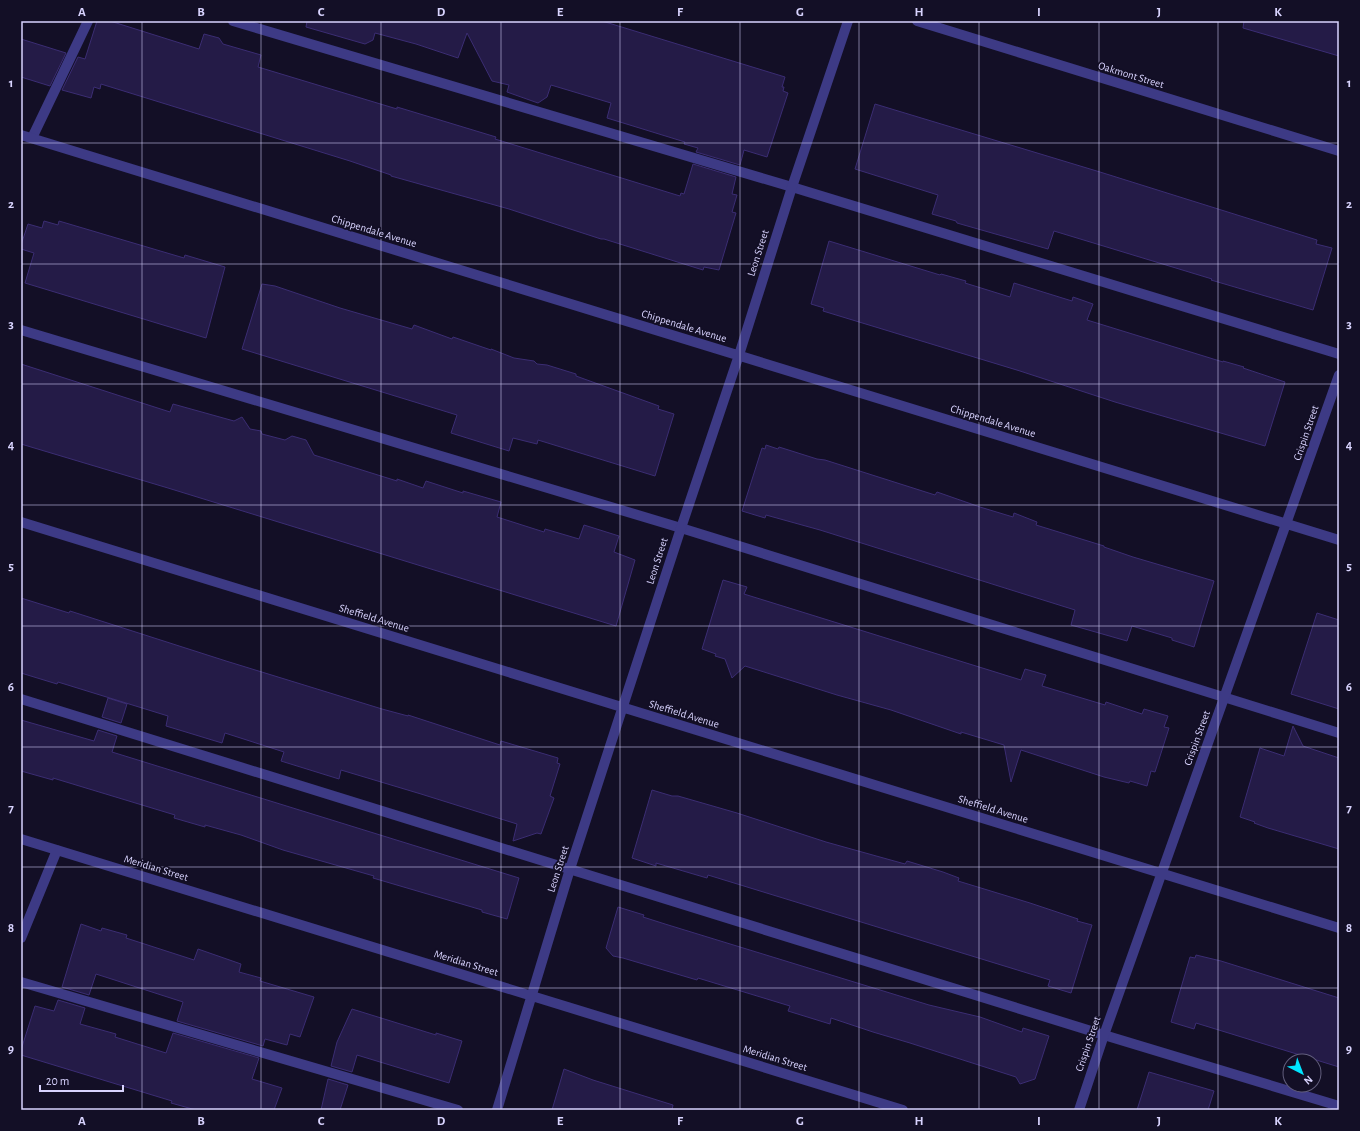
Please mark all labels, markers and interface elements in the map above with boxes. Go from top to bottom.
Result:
text: A [78,6,86,19]
text: B [197,6,205,19]
text: C [318,6,325,19]
text: D [437,6,446,19]
text: E [557,6,564,19]
text: F [677,6,684,19]
text: G [796,6,804,19]
text: H [914,6,924,19]
text: I [1037,6,1041,19]
text: J [1157,6,1161,19]
text: K [1274,6,1282,19]
street label: Oakmont Street [1097,60,1166,90]
text: 1 [9,77,13,90]
text: 1 [1347,77,1351,90]
text: 2 [8,198,14,211]
text: 2 [1346,198,1352,211]
street label: Chippendale Avenue [330,213,418,249]
street label: Leon Street [745,228,771,278]
street label: Chippendale Avenue [640,308,728,344]
text: 3 [8,318,14,331]
text: 3 [1346,318,1352,331]
street label: Chippendale Avenue [949,403,1037,439]
street label: Crispin Street [1291,404,1321,462]
text: 4 [8,439,15,452]
text: 4 [1346,439,1353,452]
street label: Leon Street [644,536,670,586]
text: 5 [8,560,14,573]
text: 5 [1346,560,1352,573]
street label: Sheffield Avenue [338,602,410,634]
text: 6 [8,681,14,694]
text: 6 [1346,681,1352,694]
street label: Sheffield Avenue [648,698,720,730]
street label: Crispin Street [1182,709,1212,767]
street label: Sheffield Avenue [957,793,1029,825]
text: 7 [8,802,14,815]
text: 7 [1346,802,1352,815]
street label: Leon Street [545,844,571,894]
street label: Meridian Street [123,853,190,883]
text: 8 [8,922,14,935]
text: 8 [1346,922,1352,935]
street label: Meridian Street [433,948,500,978]
street label: Crispin Street [1073,1015,1103,1073]
text: 9 [8,1043,14,1056]
street label: Meridian Street [742,1043,809,1073]
text: 9 [1346,1043,1352,1056]
north arrow [1282,1053,1322,1093]
scale bar [40,1067,123,1093]
text: N [1302,1073,1315,1087]
text: 20 m [46,1075,69,1087]
text: A [78,1115,86,1128]
text: B [197,1115,205,1128]
text: C [318,1115,325,1128]
text: D [437,1115,446,1128]
text: E [557,1115,564,1128]
text: F [677,1115,684,1128]
text: G [796,1115,804,1128]
text: H [914,1115,924,1128]
text: I [1037,1115,1041,1128]
text: J [1157,1115,1161,1128]
text: K [1274,1115,1282,1128]

